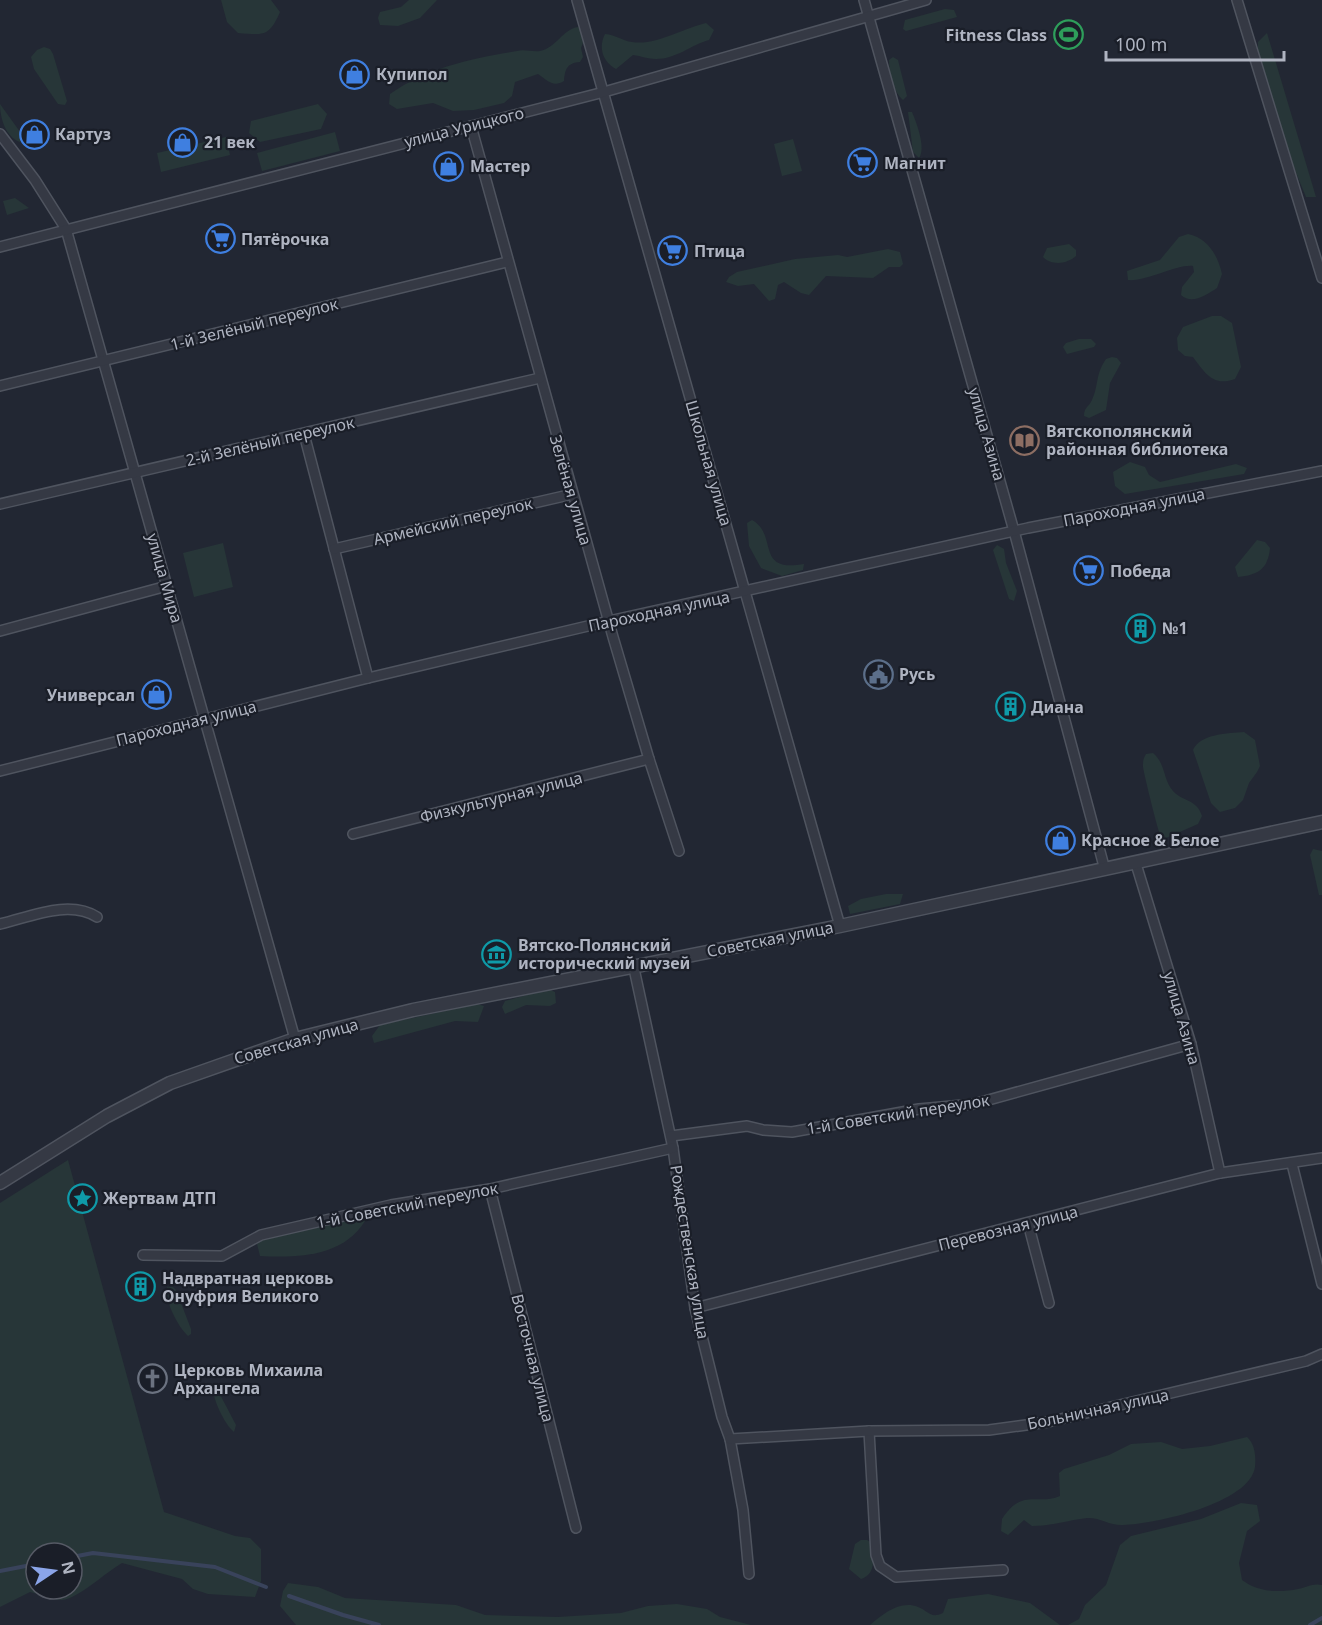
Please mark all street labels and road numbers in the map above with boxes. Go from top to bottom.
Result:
street label: улица Урицкого [402,101,526,153]
street label: 1-й Зелёный переулок [168,292,341,355]
street label: улица Азина [963,385,1011,483]
street label: Школьная улица [681,398,737,528]
street label: 2-й Зелёный переулок [184,411,357,471]
street label: Зелёная улица [545,432,597,548]
street label: Пароходная улица [1061,482,1207,532]
street label: Армейский переулок [371,492,535,550]
street label: улица Мира [142,530,188,626]
street label: Пароходная улица [586,585,732,637]
street label: Пароходная улица [114,695,258,751]
street label: Физкультурная улица [418,766,584,828]
street label: Советская улица [705,916,835,962]
street label: улица Азина [1158,969,1206,1067]
street label: Советская улица [231,1013,361,1069]
street label: 1-й Советский переулок [805,1089,991,1139]
street label: Рождественская улица [665,1163,715,1341]
street label: 1-й Советский переулок [314,1176,500,1233]
street label: Перевозная улица [936,1200,1080,1256]
street label: Восточная улица [506,1292,560,1424]
street label: Больничная улица [1025,1383,1171,1435]

